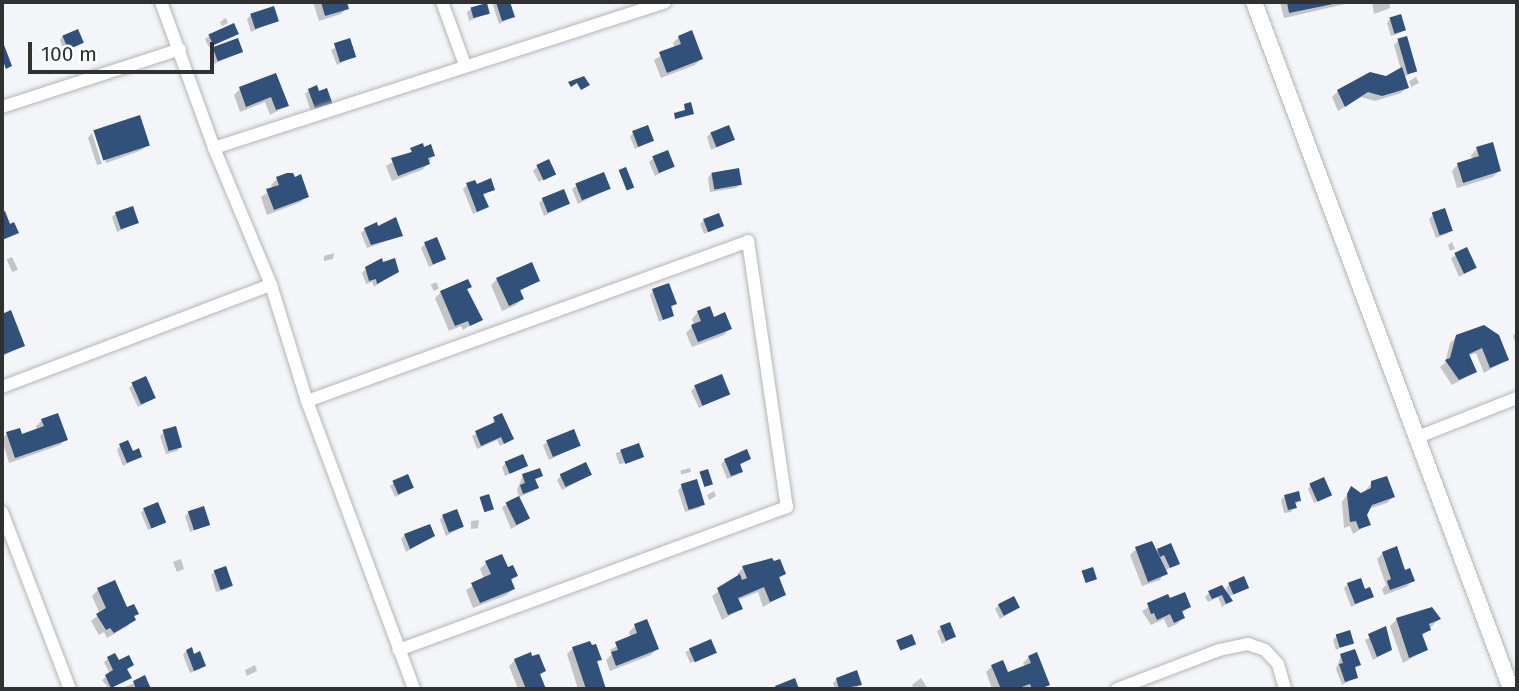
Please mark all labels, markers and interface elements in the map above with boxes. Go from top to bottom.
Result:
scale bar [32,28,217,72]
text: 100 m [41,41,97,67]

